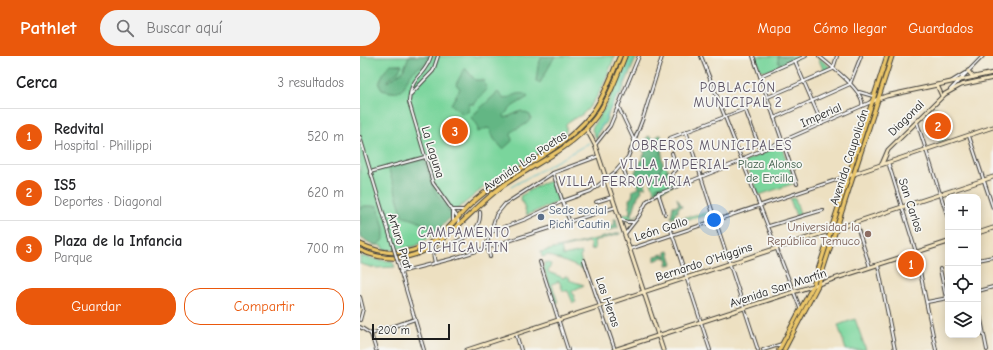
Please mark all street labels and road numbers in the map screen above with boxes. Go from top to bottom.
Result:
street label: Diagonal [885,97,927,139]
street label: Imperial [798,100,844,130]
street label: Avenida Caupolicán [827,107,871,207]
street label: La Laguna [419,124,447,180]
street label: Avenida Los Poetas [481,128,569,194]
street label: San Carlos [896,176,926,234]
street label: Arturo Prat [385,212,415,271]
street label: León Gallo [633,214,689,244]
street label: Bernardo O'Higgins [654,240,754,284]
street label: Avenida San Martín [728,266,828,310]
street label: Las Heras [593,275,623,329]

